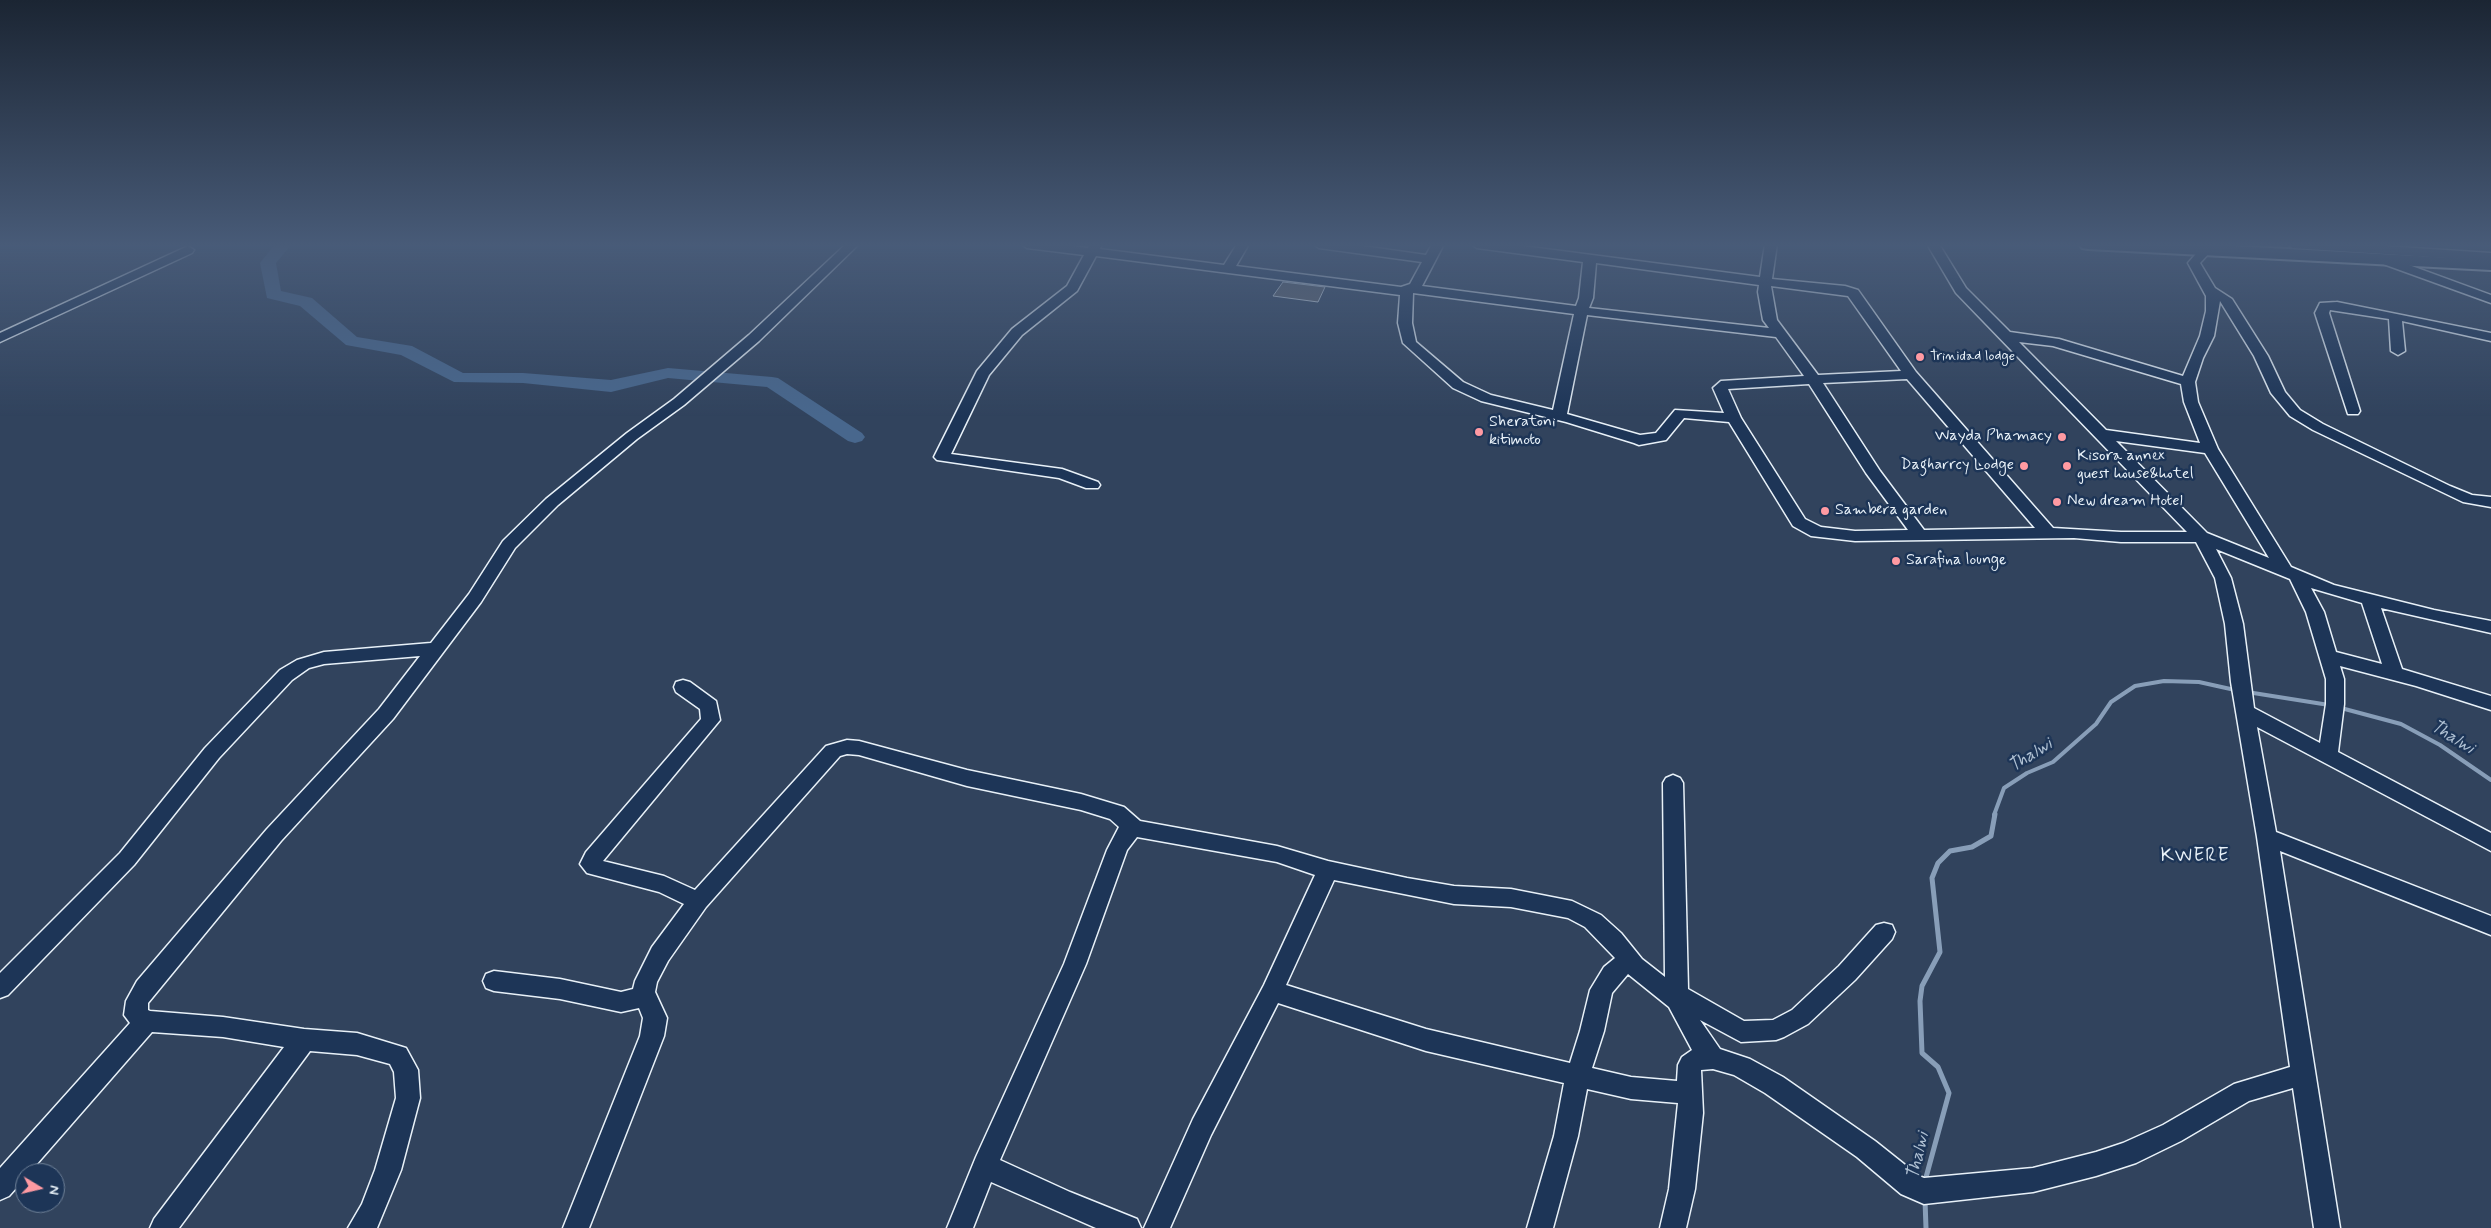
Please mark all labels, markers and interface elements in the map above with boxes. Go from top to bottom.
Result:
place label: Trinidad lodge [1930,349,2015,365]
marker: Trinidad lodge [1914,351,1926,363]
place label: Sheratoni kitimoto [1489,413,1556,451]
marker: Sheratoni kitimoto [1473,426,1485,438]
place label: Wayda Phamacy [1935,427,2052,447]
marker: Wayda Phamacy [2056,431,2068,443]
place label: Kisora annex guest house&hotel [2077,447,2194,485]
place label: Dagharrcy Lodge [1900,456,2014,476]
marker: Dagharrcy Lodge [2018,460,2030,472]
marker: Kisora annex guest house&hotel [2061,460,2073,472]
place label: New dream Hotel [2067,492,2183,512]
marker: New dream Hotel [2051,496,2063,508]
place label: Sambera garden [1835,501,1947,521]
marker: Sambera garden [1819,505,1831,517]
place label: Sarafina lounge [1906,551,2007,571]
marker: Sarafina lounge [1890,555,1902,567]
water label: Thalwi [2426,716,2478,760]
water label: Thalwi [2005,734,2057,778]
district label: KWERE [2158,846,2232,868]
water label: Thalwi [1903,1130,1935,1182]
north arrow [15,1163,65,1213]
text: N [44,1184,63,1196]

